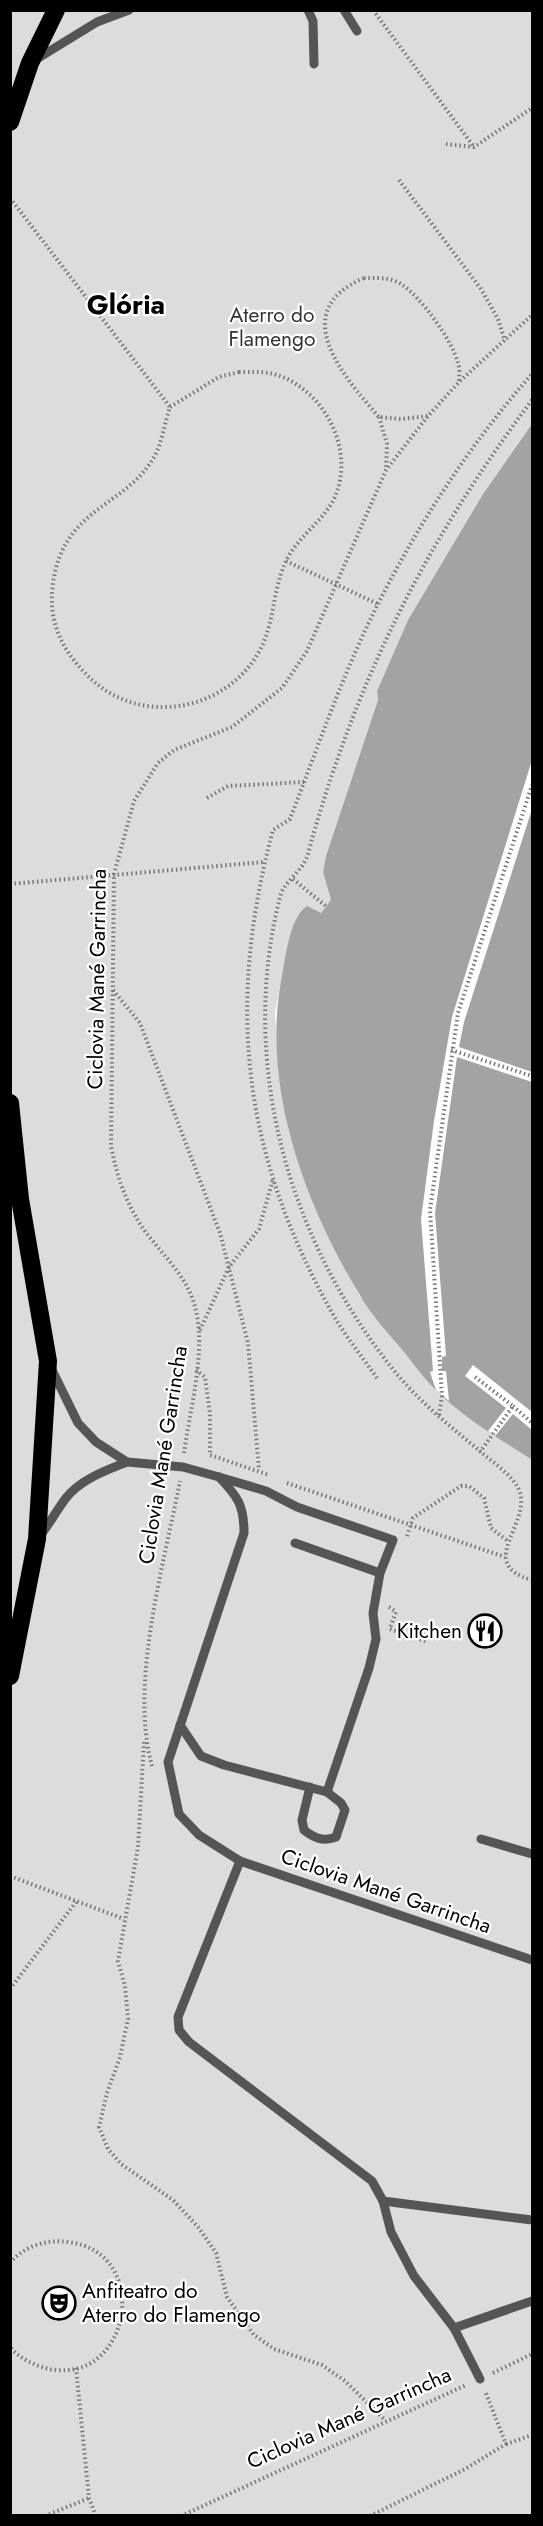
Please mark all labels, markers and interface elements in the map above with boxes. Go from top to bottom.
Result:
district label: Glória [87,285,165,324]
park label: Aterro do Flamengo [228,300,316,354]
street label: Ciclovia Mané Garrincha [80,868,114,1090]
street label: Ciclovia Mané Garrincha [131,1344,195,1566]
restaurant icon: Kitchen [467,1613,503,1649]
place label: Kitchen [397,1616,462,1646]
street label: Ciclovia Mané Garrincha [277,1841,495,1941]
place label: Anfiteatro do Aterro do Flamengo [82,2276,260,2330]
theatre icon: Anfiteatro do Aterro do Flamengo [41,2285,77,2321]
street label: Ciclovia Mané Garrincha [242,2359,456,2477]

